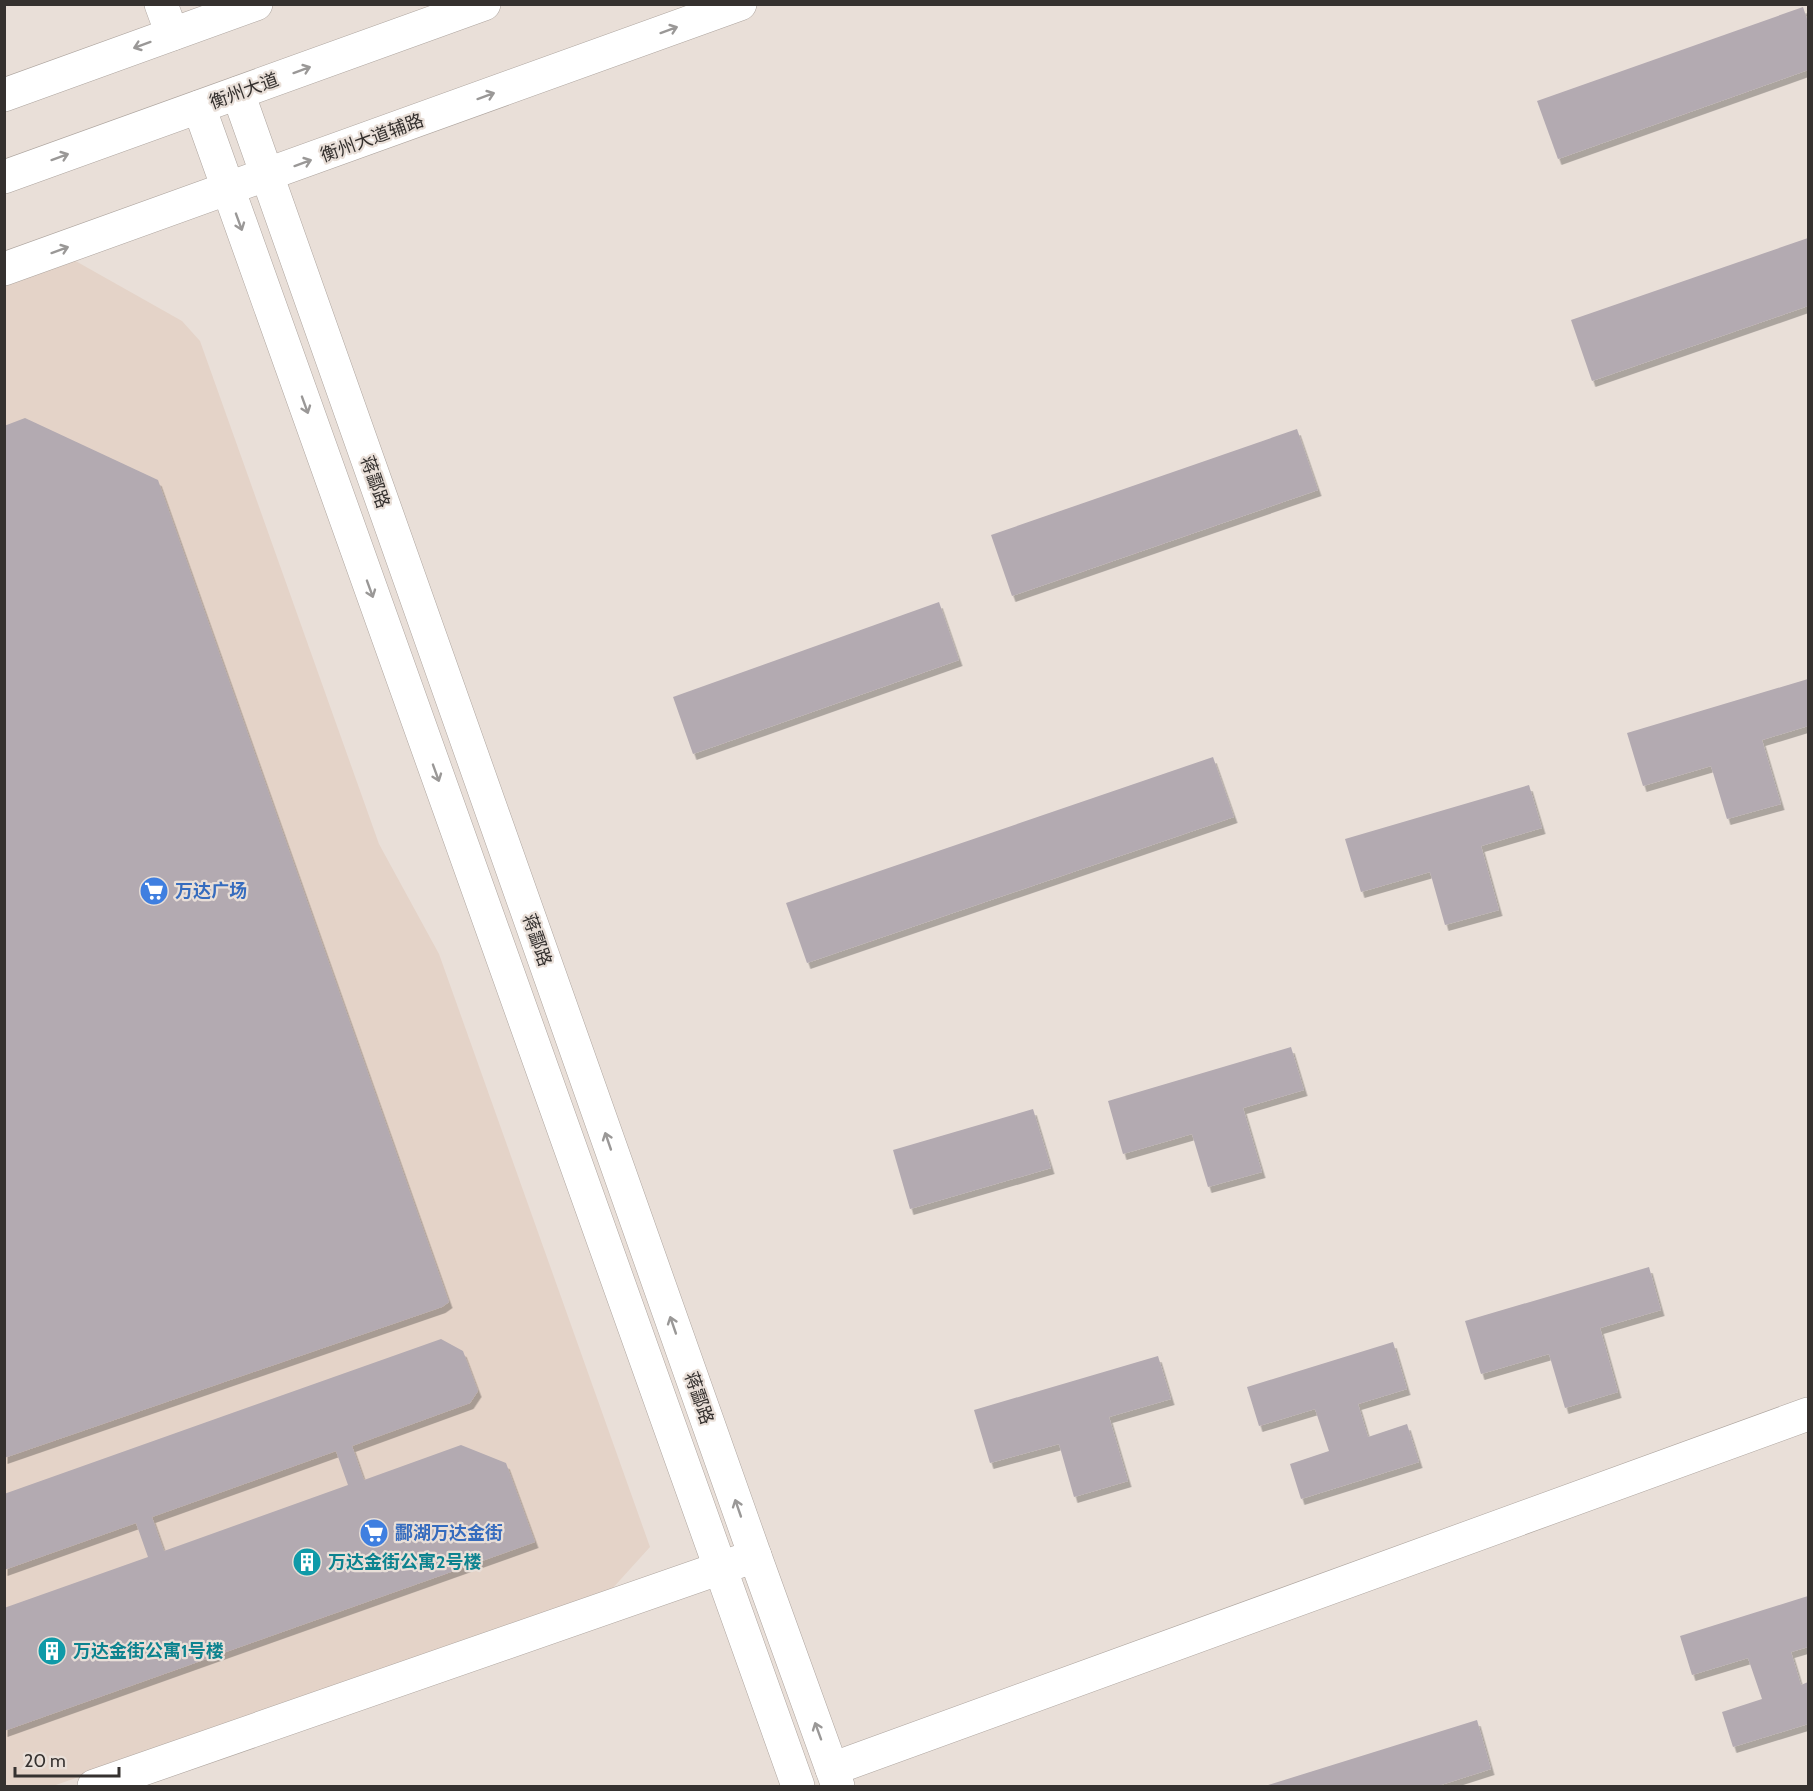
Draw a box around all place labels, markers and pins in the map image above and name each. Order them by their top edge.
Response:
supermarket icon: 万达广场 [138,875,170,907]
place label: 万达广场 [175,880,247,902]
supermarket icon: 酃湖万达金街 [358,1517,390,1549]
place label: 酃湖万达金街 [395,1522,503,1544]
building icon: 万达金街公寓2号楼 [291,1546,323,1578]
place label: 万达金街公寓2号楼 [328,1551,482,1573]
building icon: 万达金街公寓1号楼 [36,1635,68,1667]
place label: 万达金街公寓1号楼 [73,1640,224,1662]

